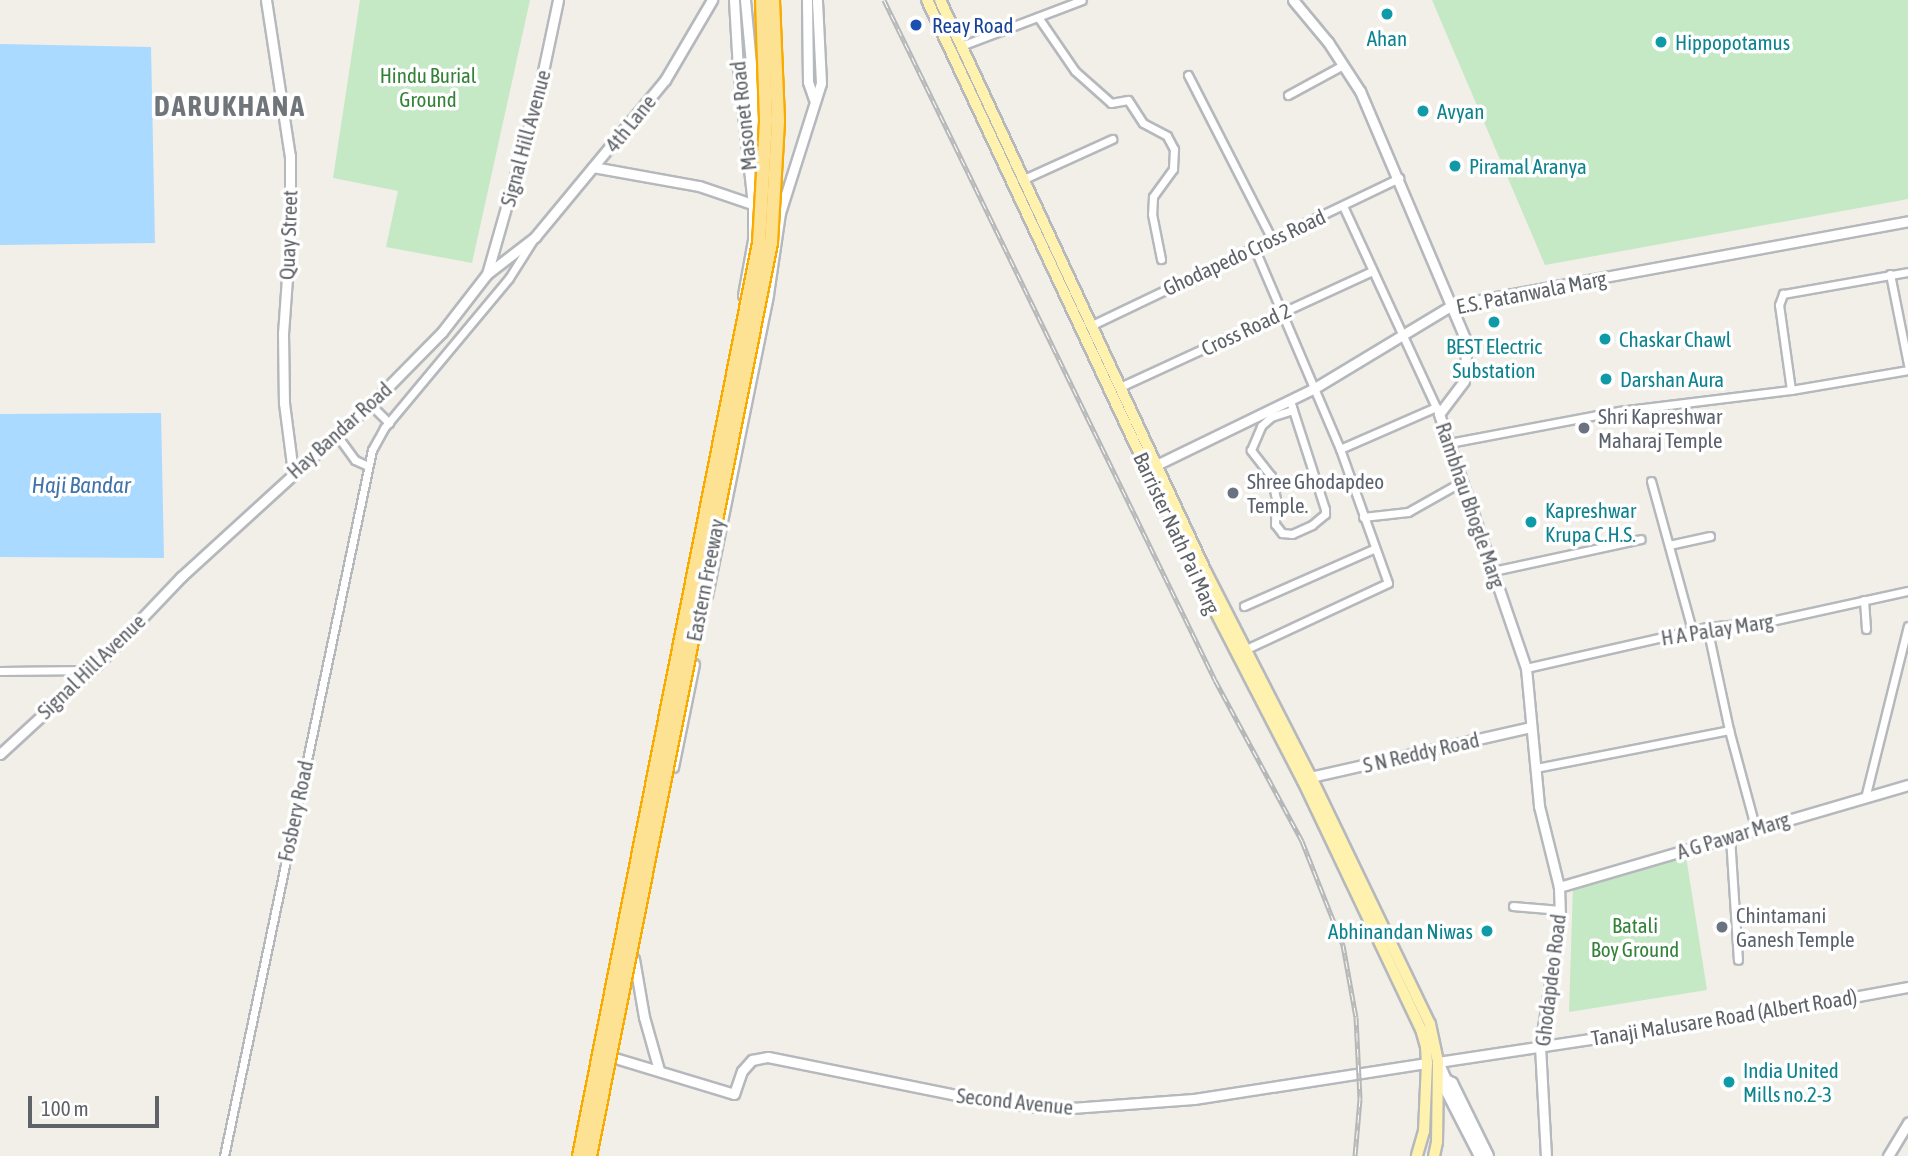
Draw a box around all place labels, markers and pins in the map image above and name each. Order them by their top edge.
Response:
marker: Ahan [1379,6,1395,22]
place label: Reay Road [932,12,1013,38]
marker: Reay Road [906,15,926,35]
place label: Ahan [1367,25,1407,51]
place label: Hippopotamus [1675,29,1790,55]
marker: Hippopotamus [1653,34,1669,50]
place label: Avyan [1437,98,1484,124]
marker: Avyan [1415,103,1431,119]
place label: Piramal Aranya [1469,153,1587,179]
marker: Piramal Aranya [1447,158,1463,174]
marker: BEST Electric Substation [1486,314,1502,330]
place label: Chaskar Chawl [1619,326,1731,352]
marker: Chaskar Chawl [1597,331,1613,347]
place label: BEST Electric Substation [1446,333,1542,383]
place label: Darshan Aura [1620,366,1724,392]
marker: Darshan Aura [1598,371,1614,387]
place label: Shri Kapreshwar Maharaj Temple [1598,403,1722,453]
marker: Shri Kapreshwar Maharaj Temple [1576,420,1592,436]
place label: Shree Ghodapdeo Temple. [1247,468,1384,518]
marker: Shree Ghodapdeo Temple. [1225,485,1241,501]
place label: Kapreshwar Krupa C.H.S. [1545,497,1636,547]
marker: Kapreshwar Krupa C.H.S. [1523,514,1539,530]
place label: Chintamani Ganesh Temple [1736,902,1855,952]
place label: Abhinandan Niwas [1328,918,1473,944]
marker: Chintamani Ganesh Temple [1714,919,1730,935]
marker: Abhinandan Niwas [1479,923,1495,939]
place label: India United Mills no.2-3 [1743,1057,1839,1107]
marker: India United Mills no.2-3 [1721,1074,1737,1090]

